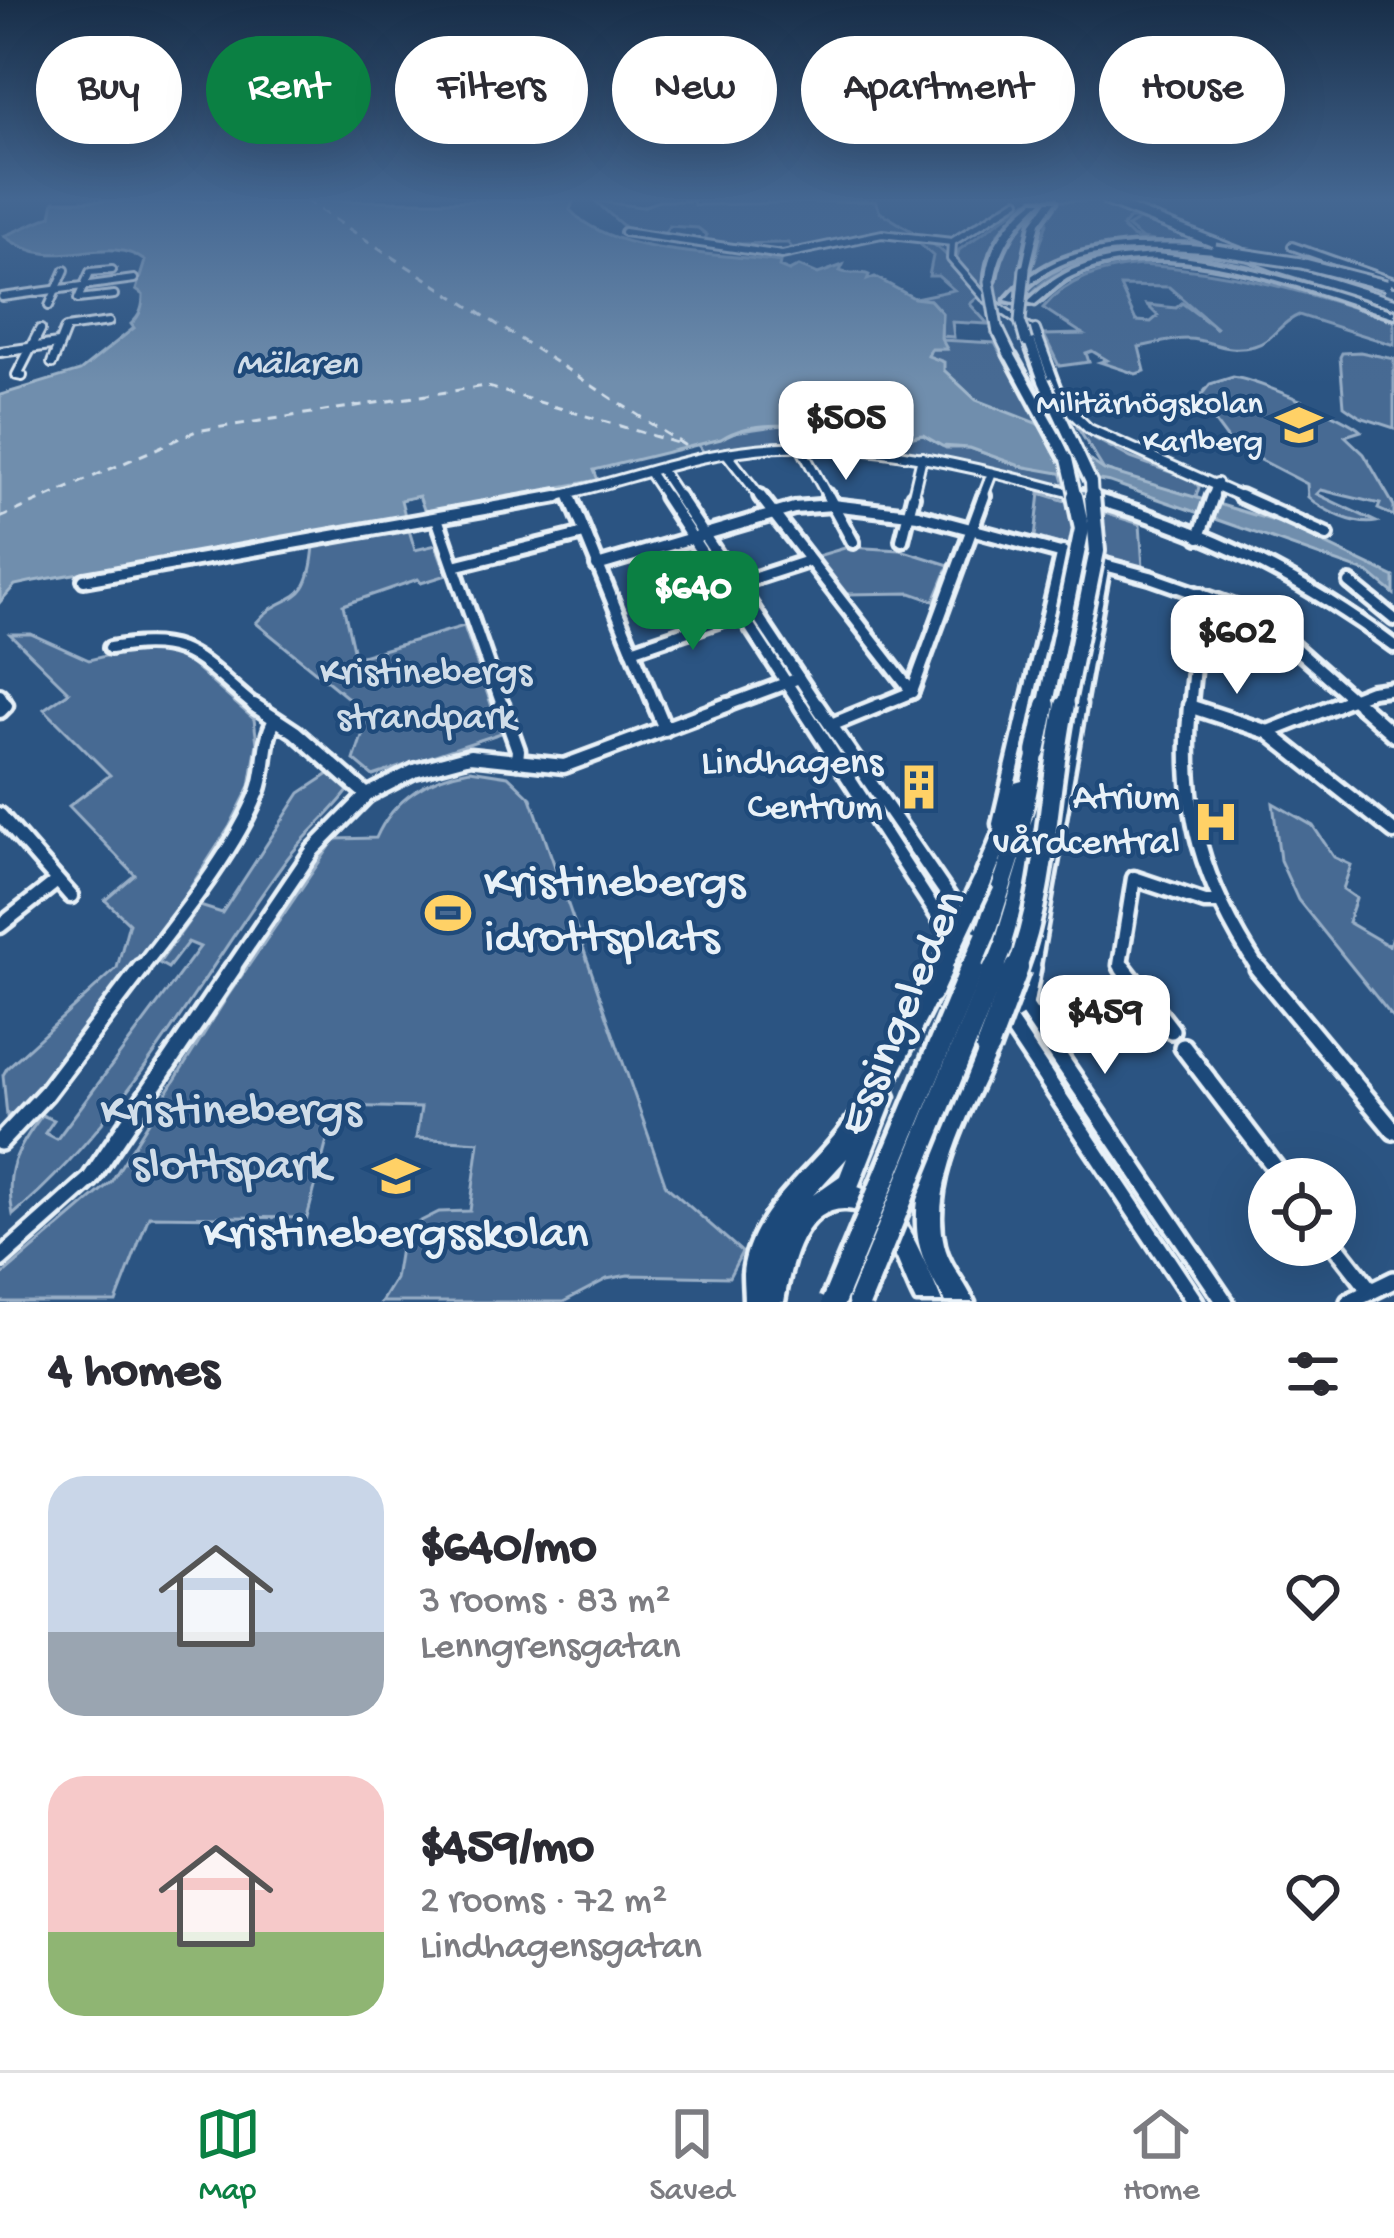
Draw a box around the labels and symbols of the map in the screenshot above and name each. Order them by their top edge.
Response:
water label: Mälaren [236,345,359,388]
pin: $505 [775,381,917,483]
place label: Militärhögskolan Karlberg [1036,387,1263,463]
school or university icon: Militärhögskolan Karlberg [1274,400,1324,450]
pin: $640 [622,551,764,653]
pin: $602 [1166,595,1308,697]
park label: Kristinebergs strandpark [320,652,534,743]
place label: Lindhagens Centrum [701,742,885,833]
building icon: Lindhagens Centrum [894,762,944,812]
place label: Atrium vårdcentral [993,777,1180,868]
hospital icon: Atrium vårdcentral [1191,797,1241,847]
place label: Kristinebergs idrottsplats [484,857,746,969]
street label: Essingeleden [828,882,982,1146]
sports icon: Kristinebergs idrottsplats [423,888,473,938]
pin: $459 [1034,975,1176,1077]
park label: Kristinebergs slottspark [100,1085,363,1197]
school or university icon: Kristinebergsskolan [371,1151,421,1201]
place label: Kristinebergsskolan [203,1208,589,1265]

